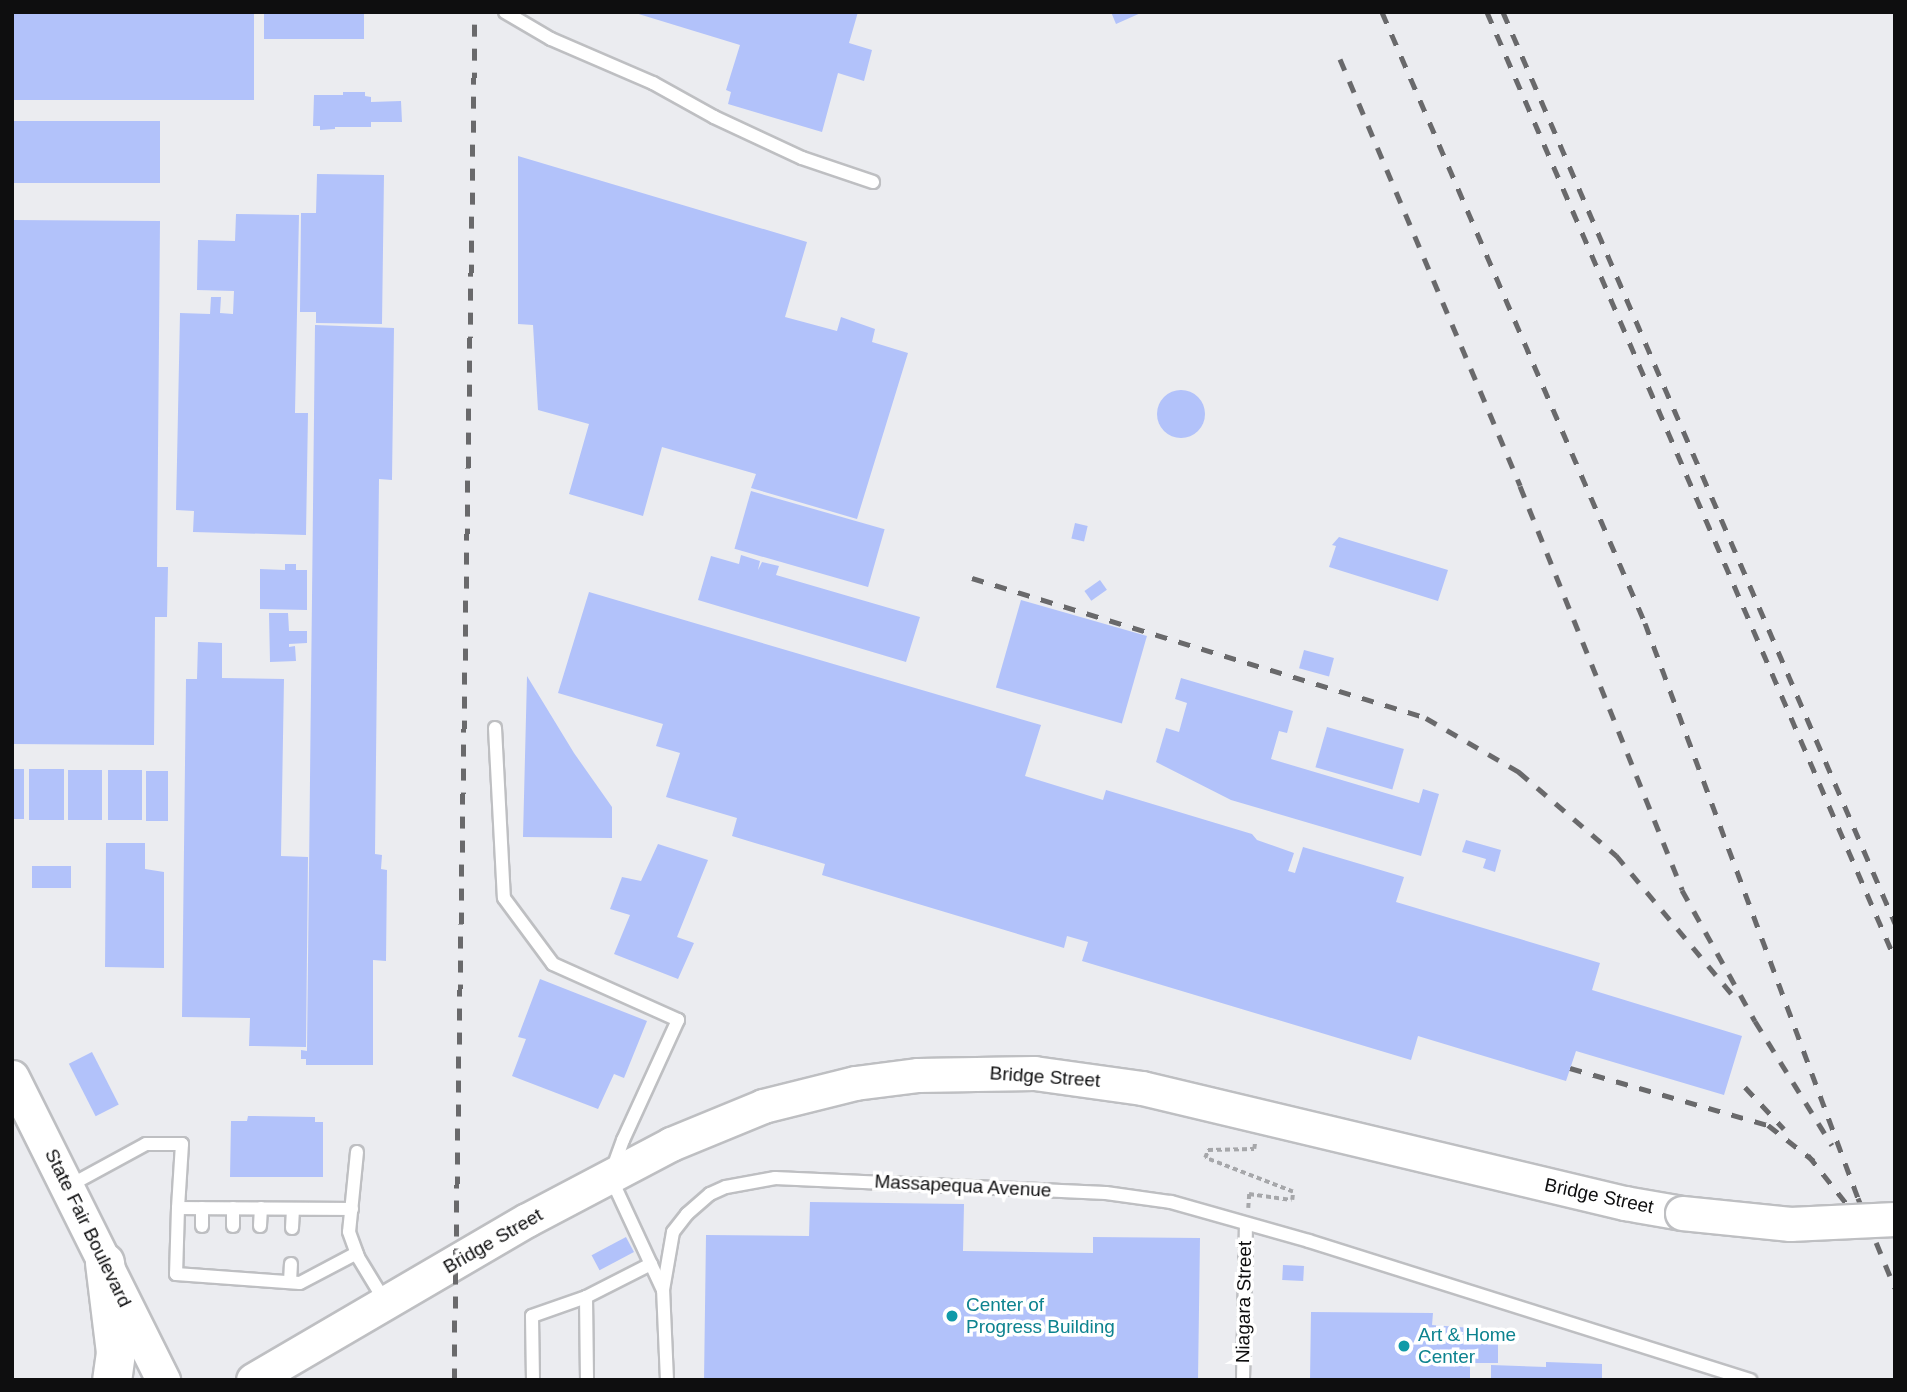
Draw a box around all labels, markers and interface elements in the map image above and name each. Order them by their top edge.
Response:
street label: Bridge Street [989,1062,1101,1092]
street label: State Fair Boulevard [40,1145,136,1311]
street label: Massapequa Avenue [873,1170,1053,1202]
street label: Bridge Street [1542,1173,1656,1219]
street label: Bridge Street [439,1203,547,1279]
street label: Niagara Street [1232,1241,1256,1363]
place label: Center of Progress Building [966,1294,1115,1338]
marker: Center of Progress Building [944,1308,960,1324]
place label: Art & Home Center [1418,1324,1516,1368]
marker: Art & Home Center [1396,1338,1412,1354]

